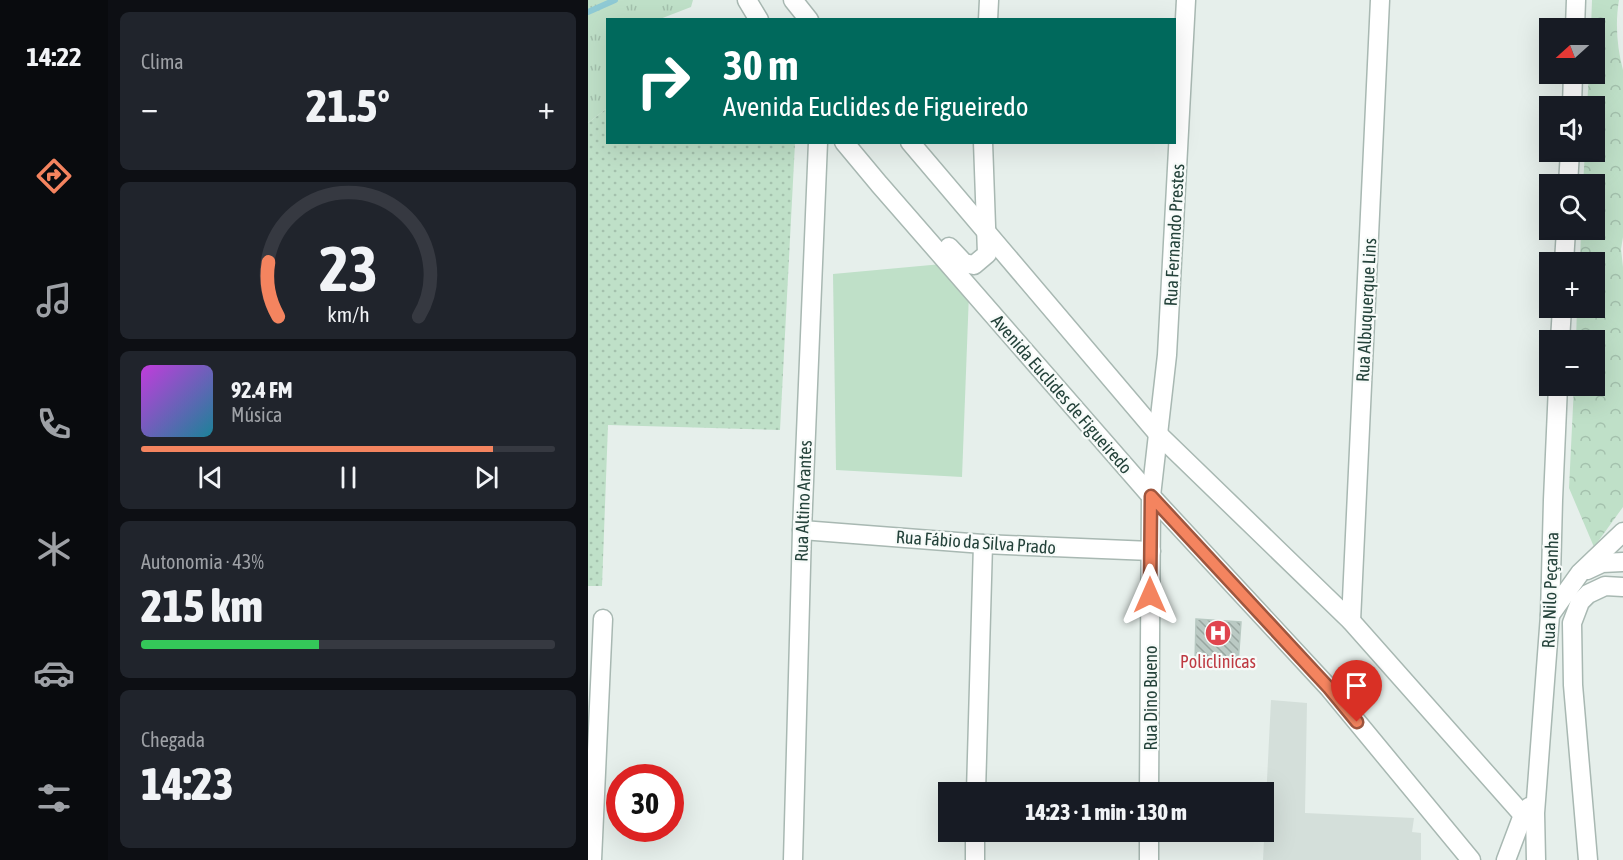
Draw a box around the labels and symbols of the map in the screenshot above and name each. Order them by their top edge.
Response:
north arrow [1539,18,1605,84]
street label: Rua Fernando Prestes [1160,163,1188,307]
street label: Rua Albuquerque Lins [1352,237,1380,383]
street label: Avenida Euclides de Figueiredo [987,310,1137,478]
street label: Rua Altino Arantes [790,440,816,562]
street label: Rua Fábio da Silva Prado [895,526,1057,558]
street label: Rua Nilo Peçanha [1537,531,1563,649]
position arrow [1118,563,1182,627]
hospital icon: Policlinicas [1203,618,1233,648]
street label: Rua Dino Bueno [1140,646,1161,751]
place label: Policlinicas [1180,651,1256,672]
pin [1331,660,1382,722]
speed limit sign: 30 [606,764,684,842]

